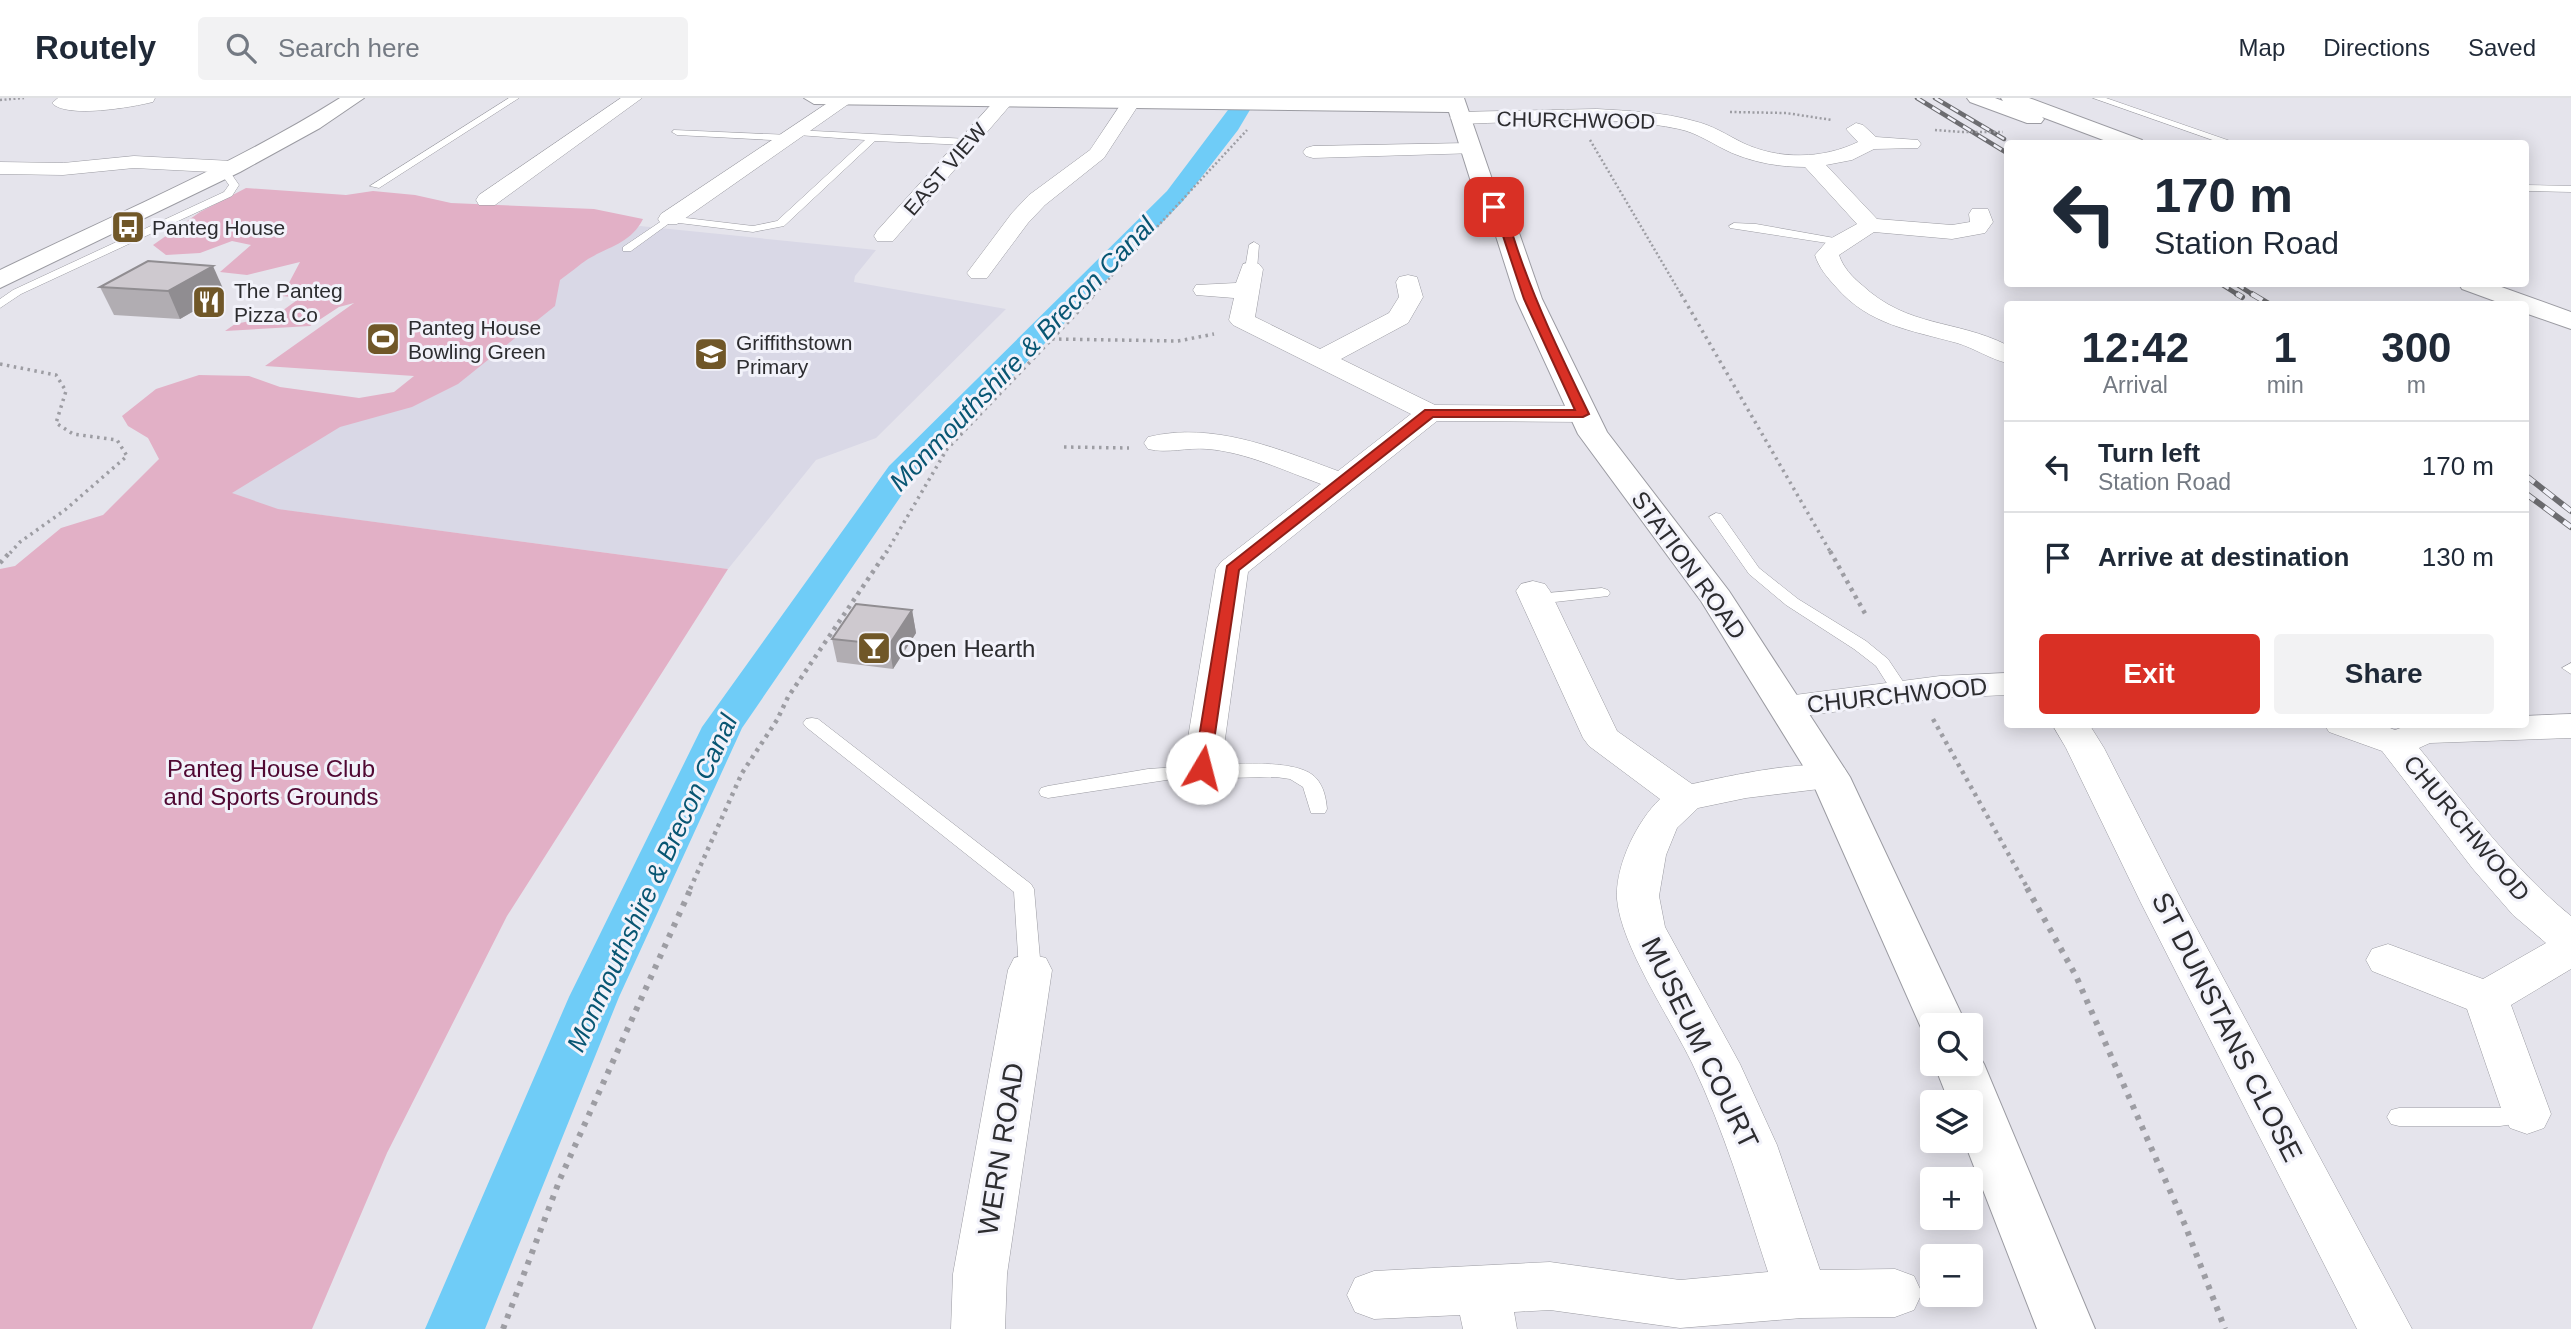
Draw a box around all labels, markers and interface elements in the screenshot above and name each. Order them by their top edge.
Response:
search box [198,17,688,80]
text: Routely [35,29,156,66]
icon: search [222,29,260,67]
text: Search here [278,33,420,63]
text: Map [2239,34,2285,61]
text: Directions [2323,34,2430,61]
text: Saved [2468,34,2536,61]
street label: CHURCHWOOD [1496,107,1656,133]
street label: EAST VIEW [899,118,991,220]
icon: left [2039,168,2130,259]
text: 170 m [2154,168,2293,222]
pin [1464,177,1524,237]
icon: arrive [1475,188,1513,226]
bus stop icon: Panteg House [109,208,147,246]
water label: Monmouthshire & Brecon Canal [883,210,1162,497]
place label: Panteg House [152,216,285,239]
text: Station Road [2154,225,2339,261]
place label: The Panteg Pizza Co [234,279,343,326]
restaurant icon: The Panteg Pizza Co [190,283,228,321]
place label: Panteg House Bowling Green [408,316,546,363]
sports icon: Panteg House Bowling Green [364,320,402,358]
text: 12:42 [2082,324,2189,371]
text: 1 [2273,324,2297,371]
text: 300 [2381,324,2451,371]
place label: Griffithstown Primary [736,331,852,378]
school or university icon: Griffithstown Primary [692,335,730,373]
text: Arrival [2103,372,2168,398]
text: min [2267,372,2304,398]
text: m [2407,372,2426,398]
text: Turn left [2098,438,2200,468]
icon: left [2039,448,2077,486]
text: 170 m [2422,451,2494,481]
text: Station Road [2098,469,2231,495]
street label: STATION ROAD [1626,486,1752,644]
icon: arrive [2039,539,2077,577]
text: Arrive at destination [2098,542,2349,572]
text: 130 m [2422,542,2494,572]
bar icon: Open Hearth [855,629,893,667]
button: Exit [2039,634,2260,714]
button: Share [2274,634,2494,714]
place label: Open Hearth [898,635,1035,662]
street label: CHURCHWOOD [1805,672,1989,718]
water label: Monmouthshire & Brecon Canal [561,709,744,1056]
position arrow [1165,731,1239,805]
street label: CHURCHWOOD [2398,750,2536,906]
park label: Panteg House Club and Sports Grounds [164,755,378,810]
street label: ST DUNSTANS CLOSE [2146,887,2308,1167]
street label: MUSEUM COURT [1635,932,1765,1154]
map controls [1920,1013,1983,1307]
button: search [1920,1013,1983,1076]
street label: WERN ROAD [972,1061,1030,1237]
button: layers [1920,1090,1983,1153]
button: + [1920,1167,1983,1230]
button: − [1920,1244,1983,1307]

